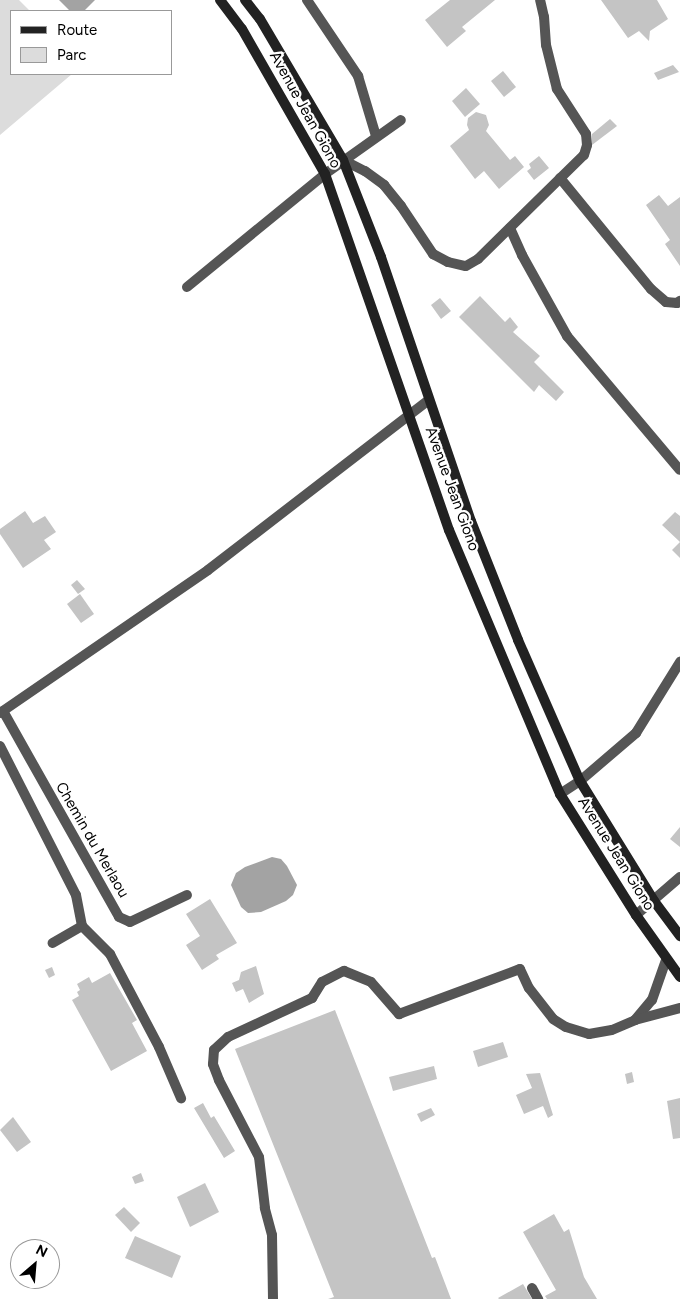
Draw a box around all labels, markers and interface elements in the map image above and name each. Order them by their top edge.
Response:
legend [10,10,172,75]
text: Route [57,21,97,39]
text: Parc [57,46,86,64]
street label: Avenue Jean Giono [265,48,345,172]
street label: Avenue Jean Giono [421,425,483,553]
street label: Chemin du Merlaou [52,779,132,901]
street label: Avenue Jean Giono [574,794,658,914]
north arrow [10,1239,60,1289]
text: N [33,1241,50,1261]

